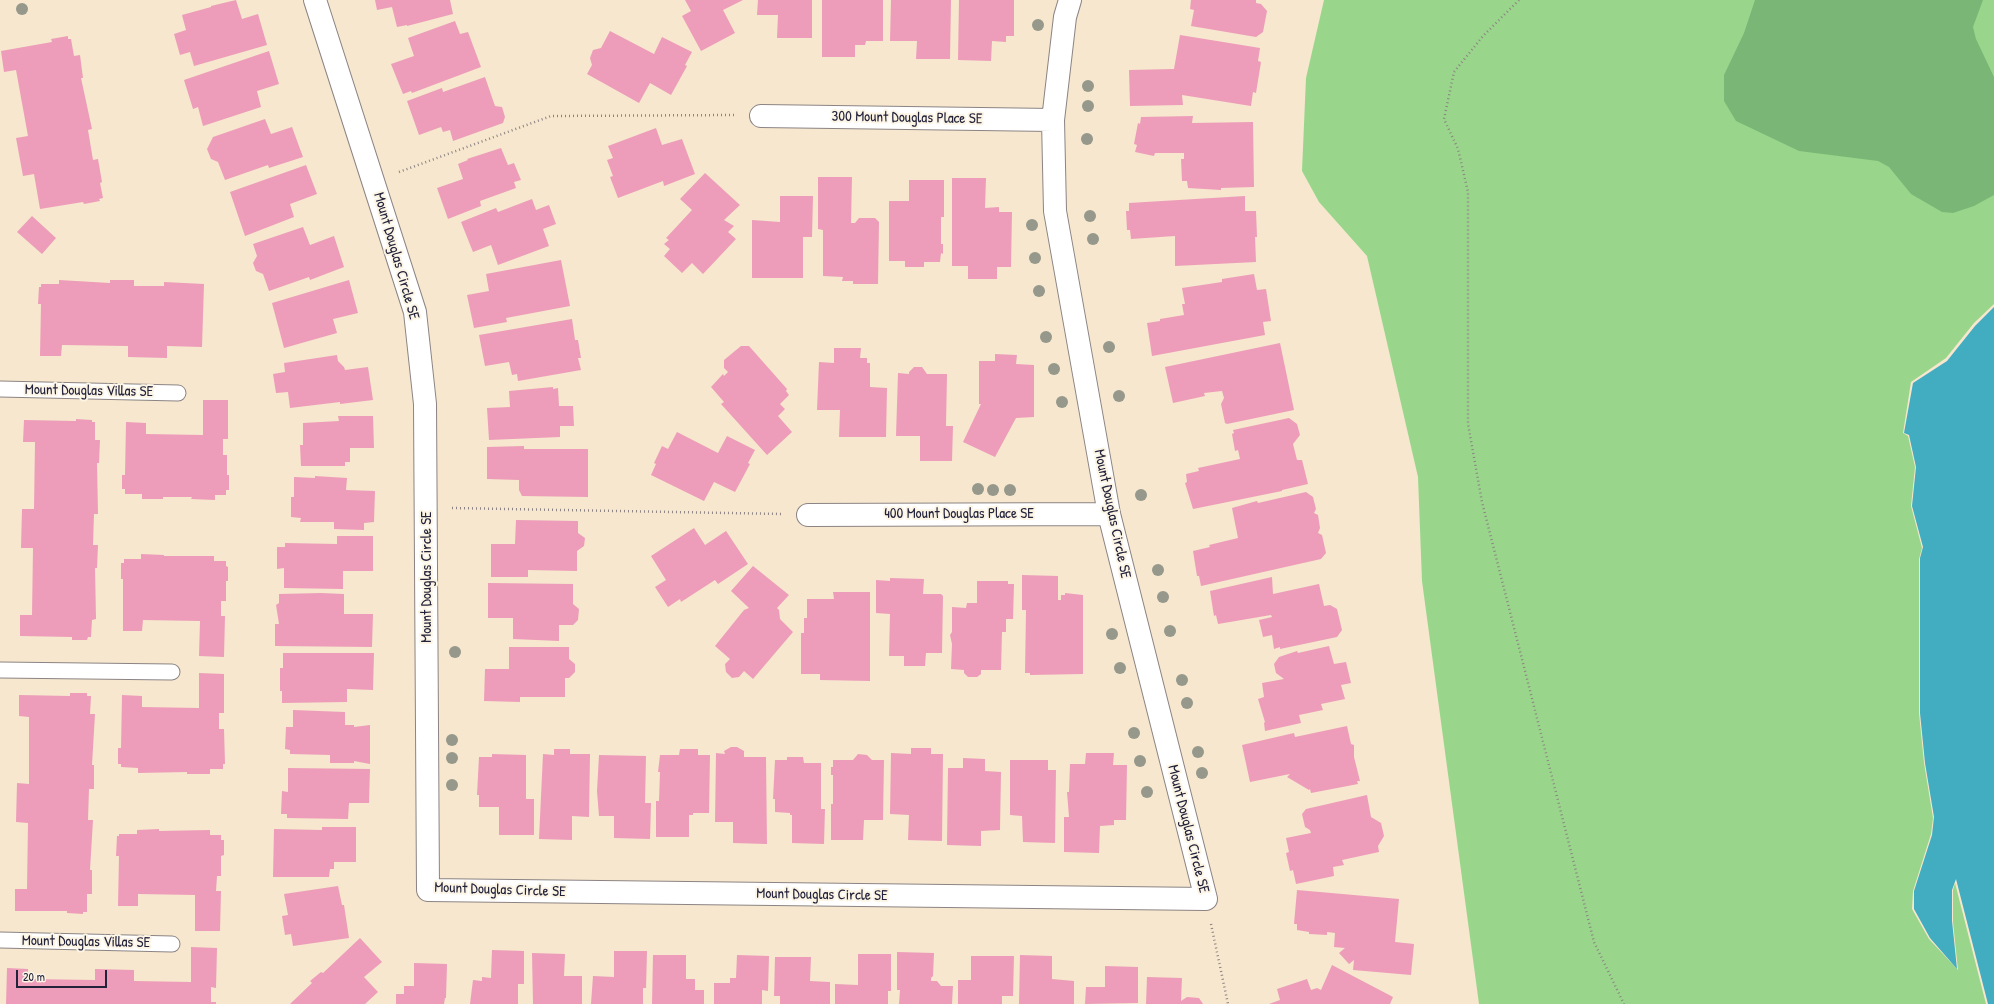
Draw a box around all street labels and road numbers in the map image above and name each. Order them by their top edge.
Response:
street label: 300 Mount Douglas Place SE [831,108,983,128]
street label: Mount Douglas Circle SE [369,190,423,322]
street label: Mount Douglas Villas SE [25,381,153,401]
street label: Mount Douglas Circle SE [1090,448,1134,580]
street label: 400 Mount Douglas Place SE [884,505,1034,523]
street label: Mount Douglas Circle SE [418,511,436,643]
street label: Mount Douglas Circle SE [1163,763,1213,895]
street label: Mount Douglas Circle SE [434,879,566,901]
street label: Mount Douglas Circle SE [756,885,888,905]
street label: Mount Douglas Villas SE [22,932,150,952]

